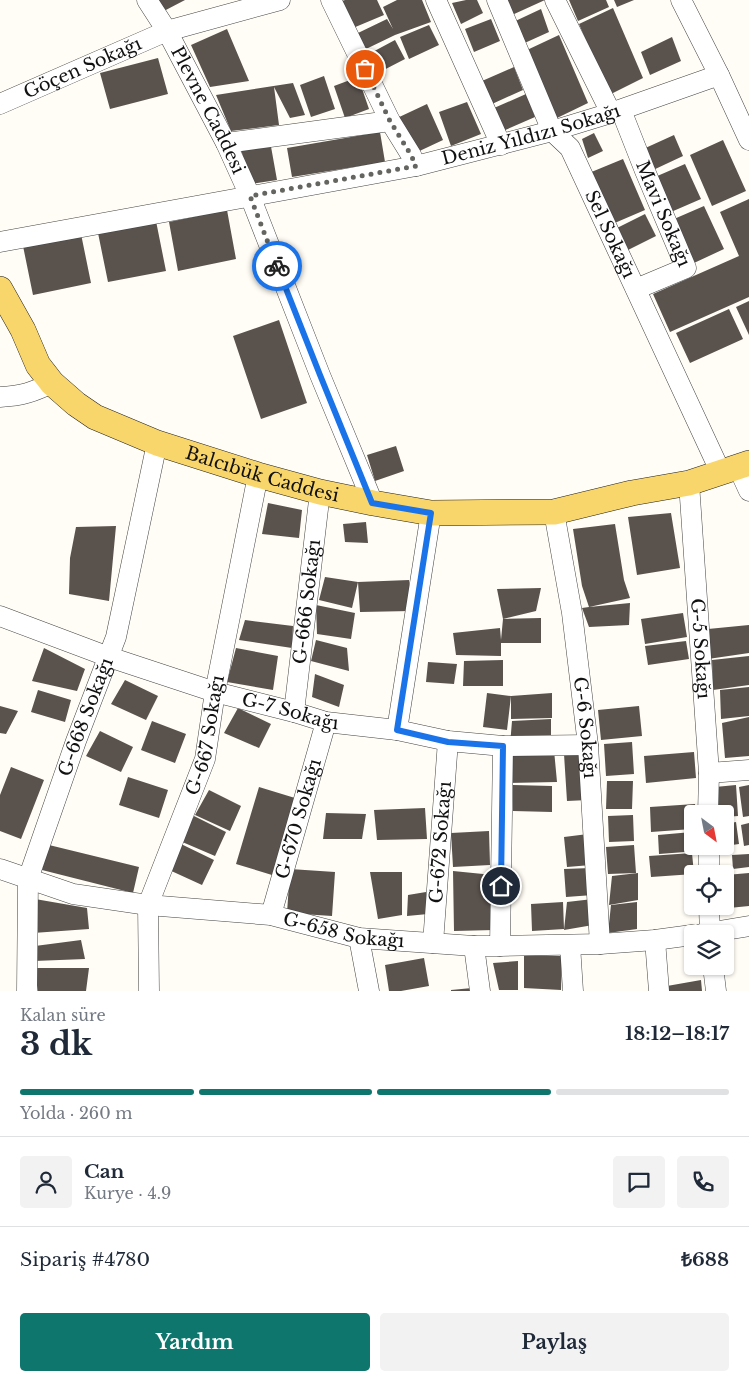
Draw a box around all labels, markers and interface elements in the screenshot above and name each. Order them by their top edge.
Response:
street label: Göçen Sokağı [20,33,145,103]
street label: Plevne Caddesi [166,43,250,177]
pin [344,48,386,90]
icon: bag [351,55,379,83]
street label: Deniz Yıldızı Sokağı [439,100,623,170]
street label: Mavi Sokağı [631,158,695,270]
street label: Sel Sokağı [580,187,640,282]
courier [252,241,302,291]
icon: bike [263,252,291,280]
street label: Balcıbük Caddesi [183,442,341,507]
street label: G-666 Sokağı [289,538,325,665]
street label: G-5 Sokağı [686,598,715,700]
street label: G-668 Sokağı [54,655,118,779]
street label: G-667 Sokağı [181,673,229,799]
street label: G-6 Sokağı [569,676,601,779]
street label: G-7 Sokağı [240,688,340,734]
street label: G-670 Sokağı [271,756,326,882]
street label: G-672 Sokağı [425,780,456,904]
north arrow [684,805,734,855]
map controls [684,805,734,975]
pin [480,865,522,907]
button: locate [684,865,734,915]
icon: home [487,872,515,900]
street label: G-658 Sokağı [281,908,405,952]
button: layers [684,925,734,975]
text: Kalan süre [20,1005,106,1025]
text: 18:12–18:17 [625,1022,729,1045]
text: 3 dk [20,1024,92,1064]
text: Yolda · 260 m [20,1103,132,1123]
button: person [20,1156,72,1208]
button: chat [613,1156,665,1208]
button: phone [677,1156,729,1208]
text: Can [84,1160,124,1183]
text: Kurye · 4.9 [84,1183,171,1203]
text: Sipariş #4780 [20,1248,150,1271]
text: ₺688 [681,1248,729,1271]
button: Yardım [20,1313,370,1371]
button: Paylaş [380,1313,729,1371]

